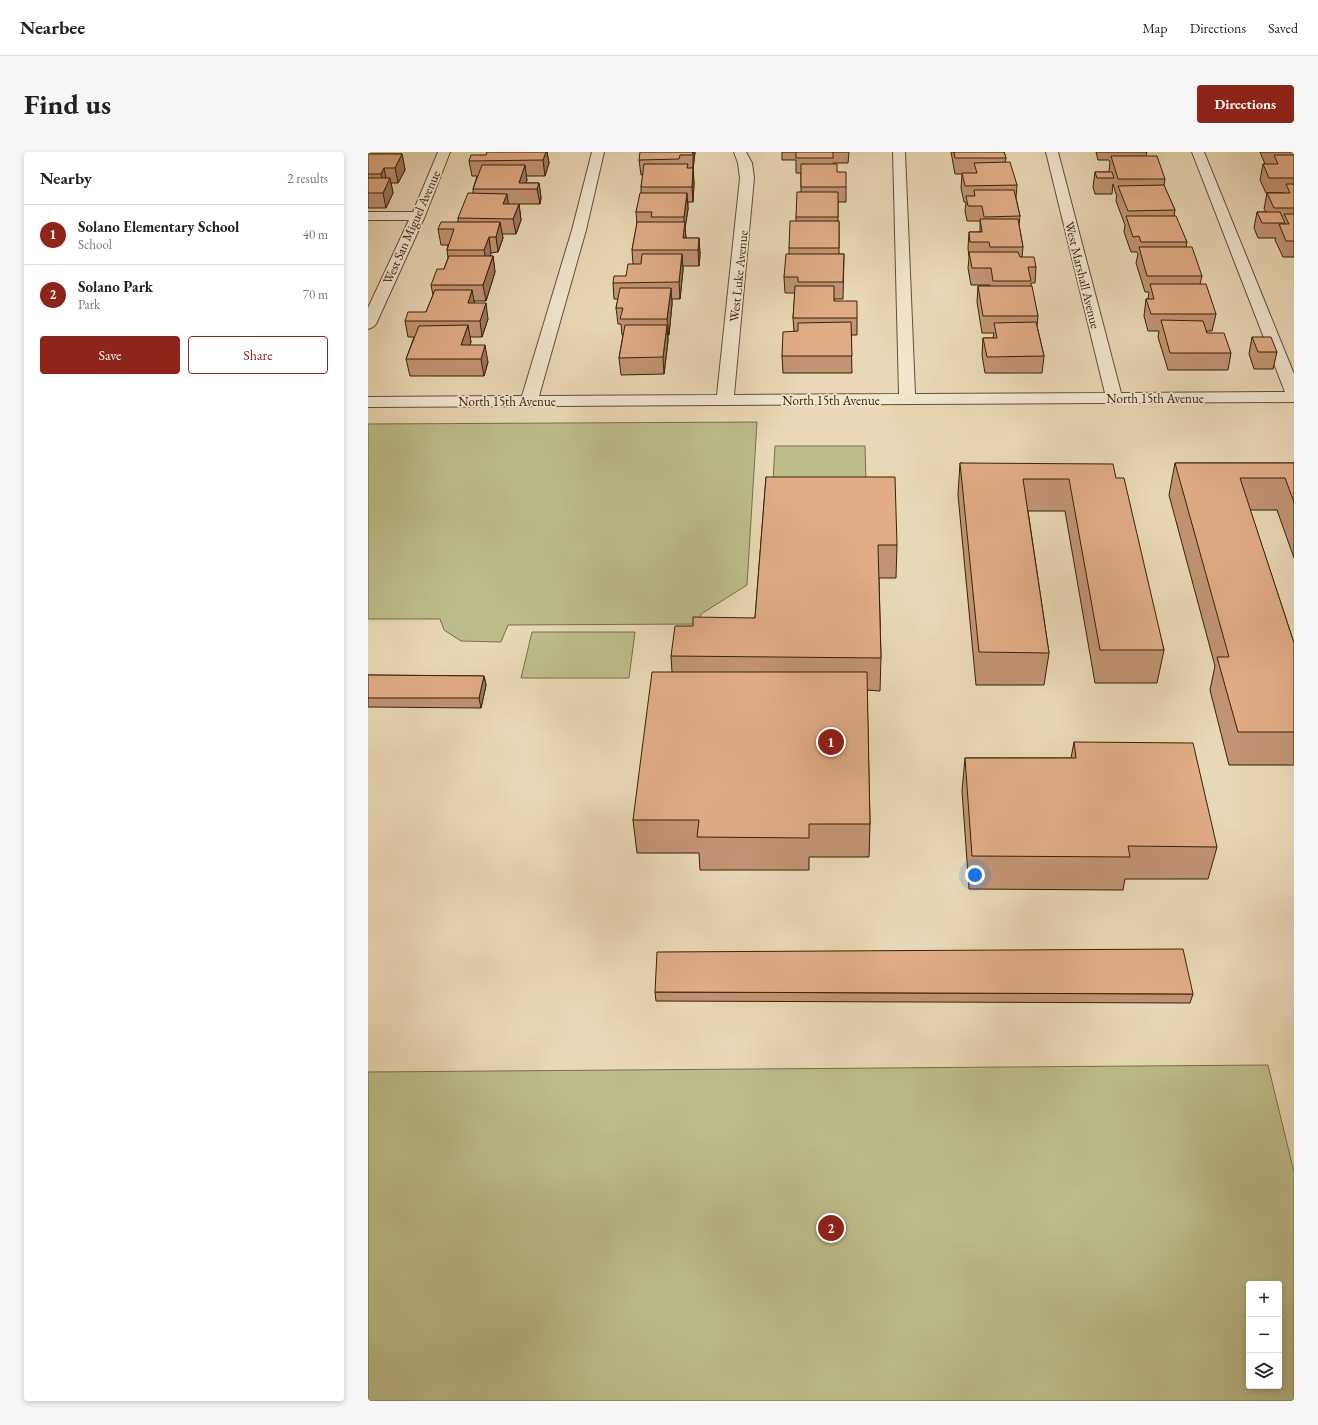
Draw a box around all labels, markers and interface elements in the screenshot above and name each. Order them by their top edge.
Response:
text: Nearbee [20,15,85,40]
text: Map [1142,19,1168,37]
text: Directions [1190,19,1246,37]
text: Saved [1268,19,1298,37]
button: Directions [1197,85,1294,123]
text: Find us [24,86,111,122]
text: Nearby [40,167,92,189]
street label: West San Miguel Avenue [379,168,444,287]
text: 2 results [287,170,328,187]
text: Solano Elementary School [78,217,239,236]
street label: West Marshall Avenue [1061,220,1104,330]
text: 1 [50,226,56,243]
text: 40 m [303,226,328,243]
street label: West Luke Avenue [725,229,752,323]
text: School [78,236,112,253]
text: Solano Park [78,277,153,296]
text: 2 [50,286,56,303]
text: 70 m [303,286,328,303]
text: Park [78,296,100,313]
button: Save [40,336,180,374]
button: Share [188,336,328,374]
street label: North 15th Avenue [1106,390,1204,407]
street label: North 15th Avenue [782,392,880,409]
street label: North 15th Avenue [458,393,556,410]
pin: 1 [818,727,844,757]
your location [965,865,985,885]
pin: 2 [818,1213,844,1243]
map controls [1246,1281,1282,1389]
button: + [1246,1281,1282,1317]
button: − [1246,1317,1282,1353]
button: layers [1246,1353,1282,1389]

